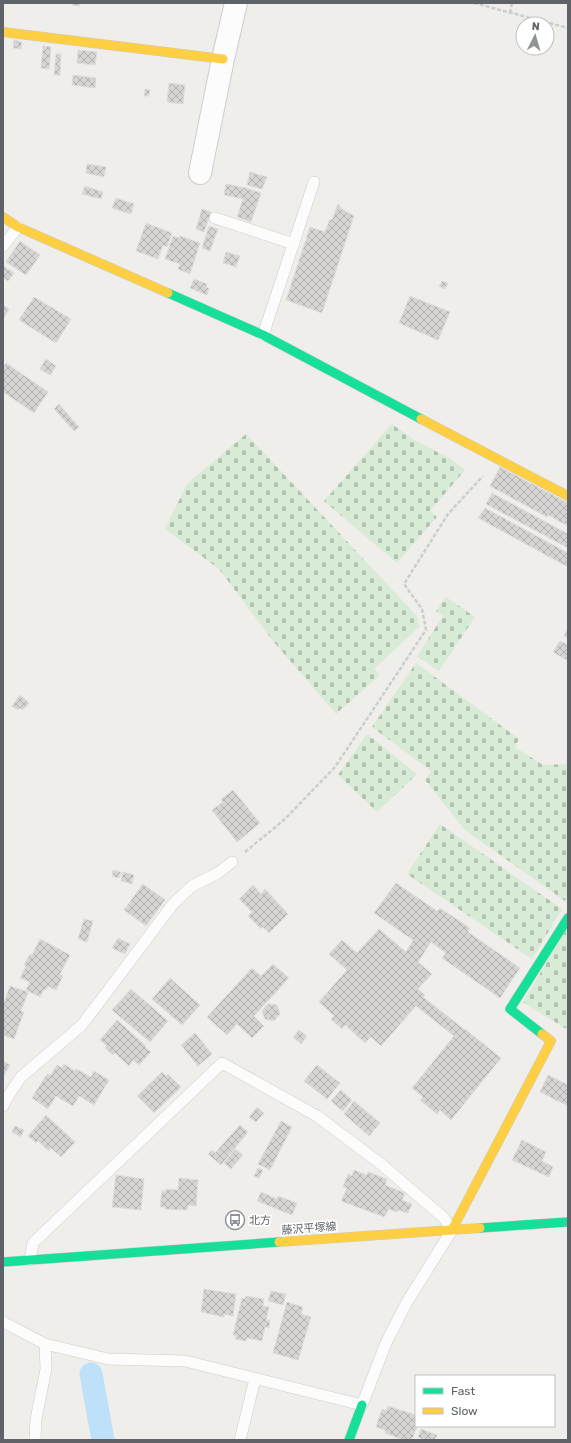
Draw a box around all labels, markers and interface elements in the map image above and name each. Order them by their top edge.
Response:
north arrow [515,16,555,56]
text: N [531,20,540,33]
bus stop icon: 北方 [224,1209,246,1231]
place label: 北方 [249,1214,271,1227]
street label: 藤沢平塚線 [281,1220,337,1237]
legend [415,1375,555,1427]
text: Fast [451,1384,475,1398]
text: Slow [451,1404,478,1418]

